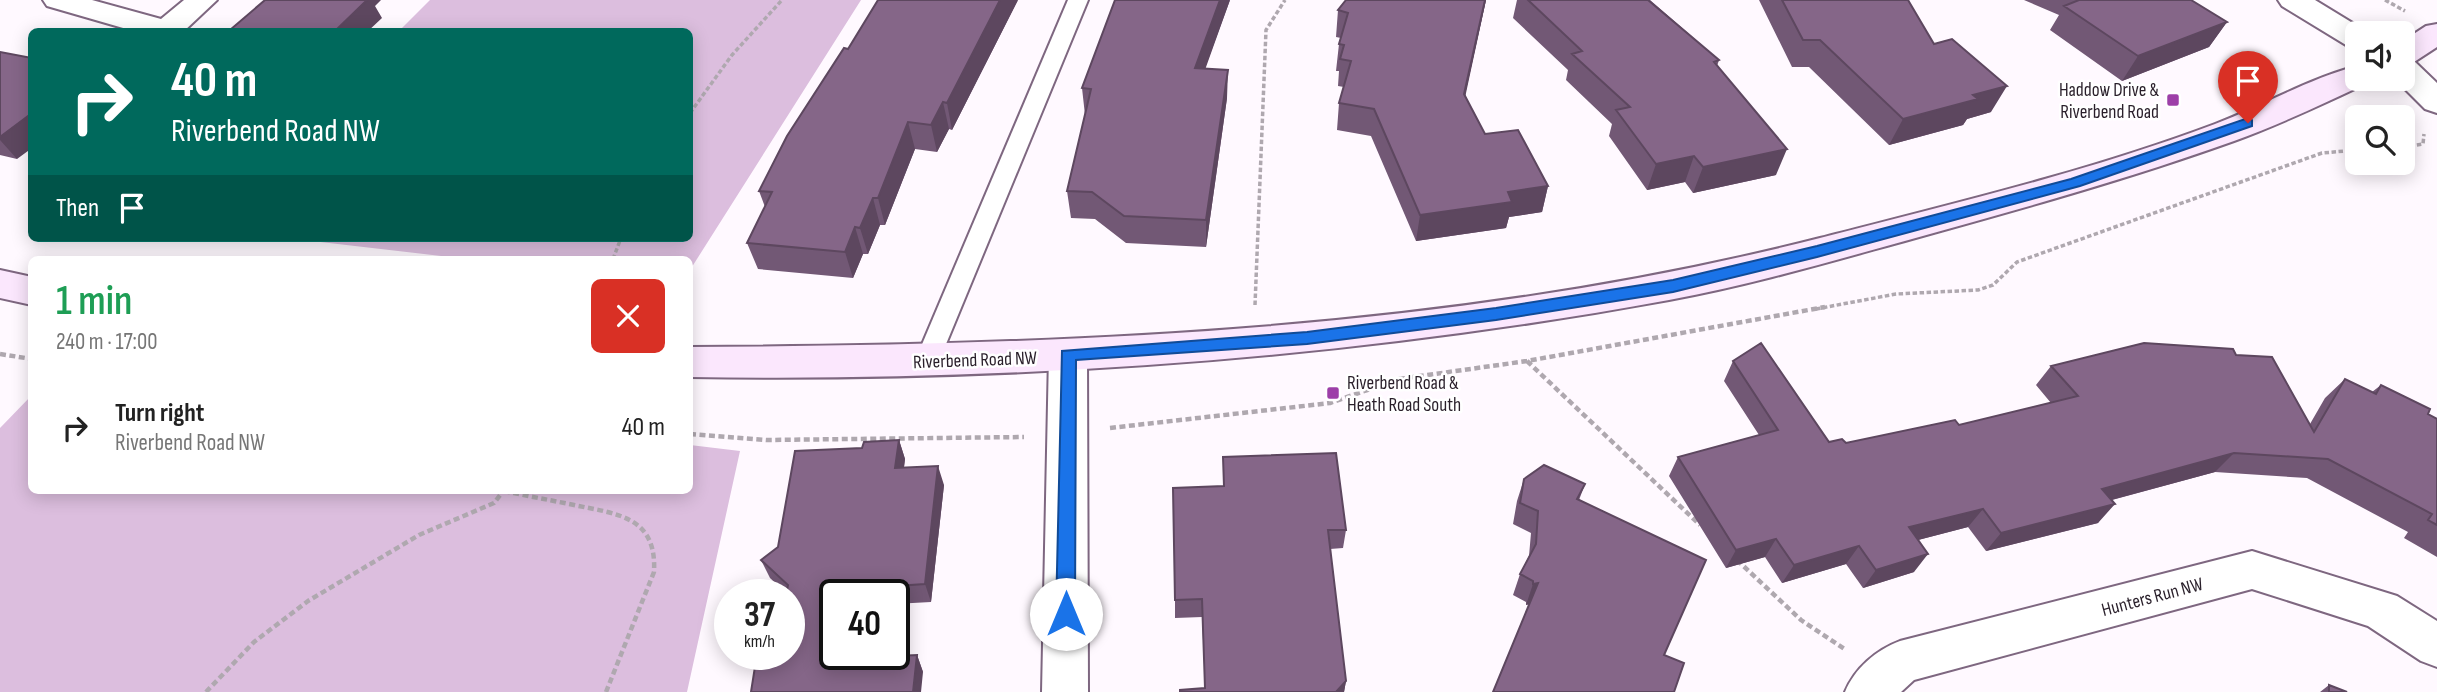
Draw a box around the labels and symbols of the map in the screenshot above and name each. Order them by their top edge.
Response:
pin [2218,51,2278,123]
place label: Haddow Drive & Riverbend Road [2059,79,2159,124]
marker: Haddow Drive & Riverbend Road [2165,92,2181,108]
street label: Riverbend Road NW [913,347,1038,374]
place label: Riverbend Road & Heath Road South [1347,372,1461,417]
marker: Riverbend Road & Heath Road South [1325,385,1341,401]
street label: Hunters Run NW [2099,573,2206,622]
position arrow [1029,577,1103,651]
speed limit sign: 40 [819,579,910,670]

